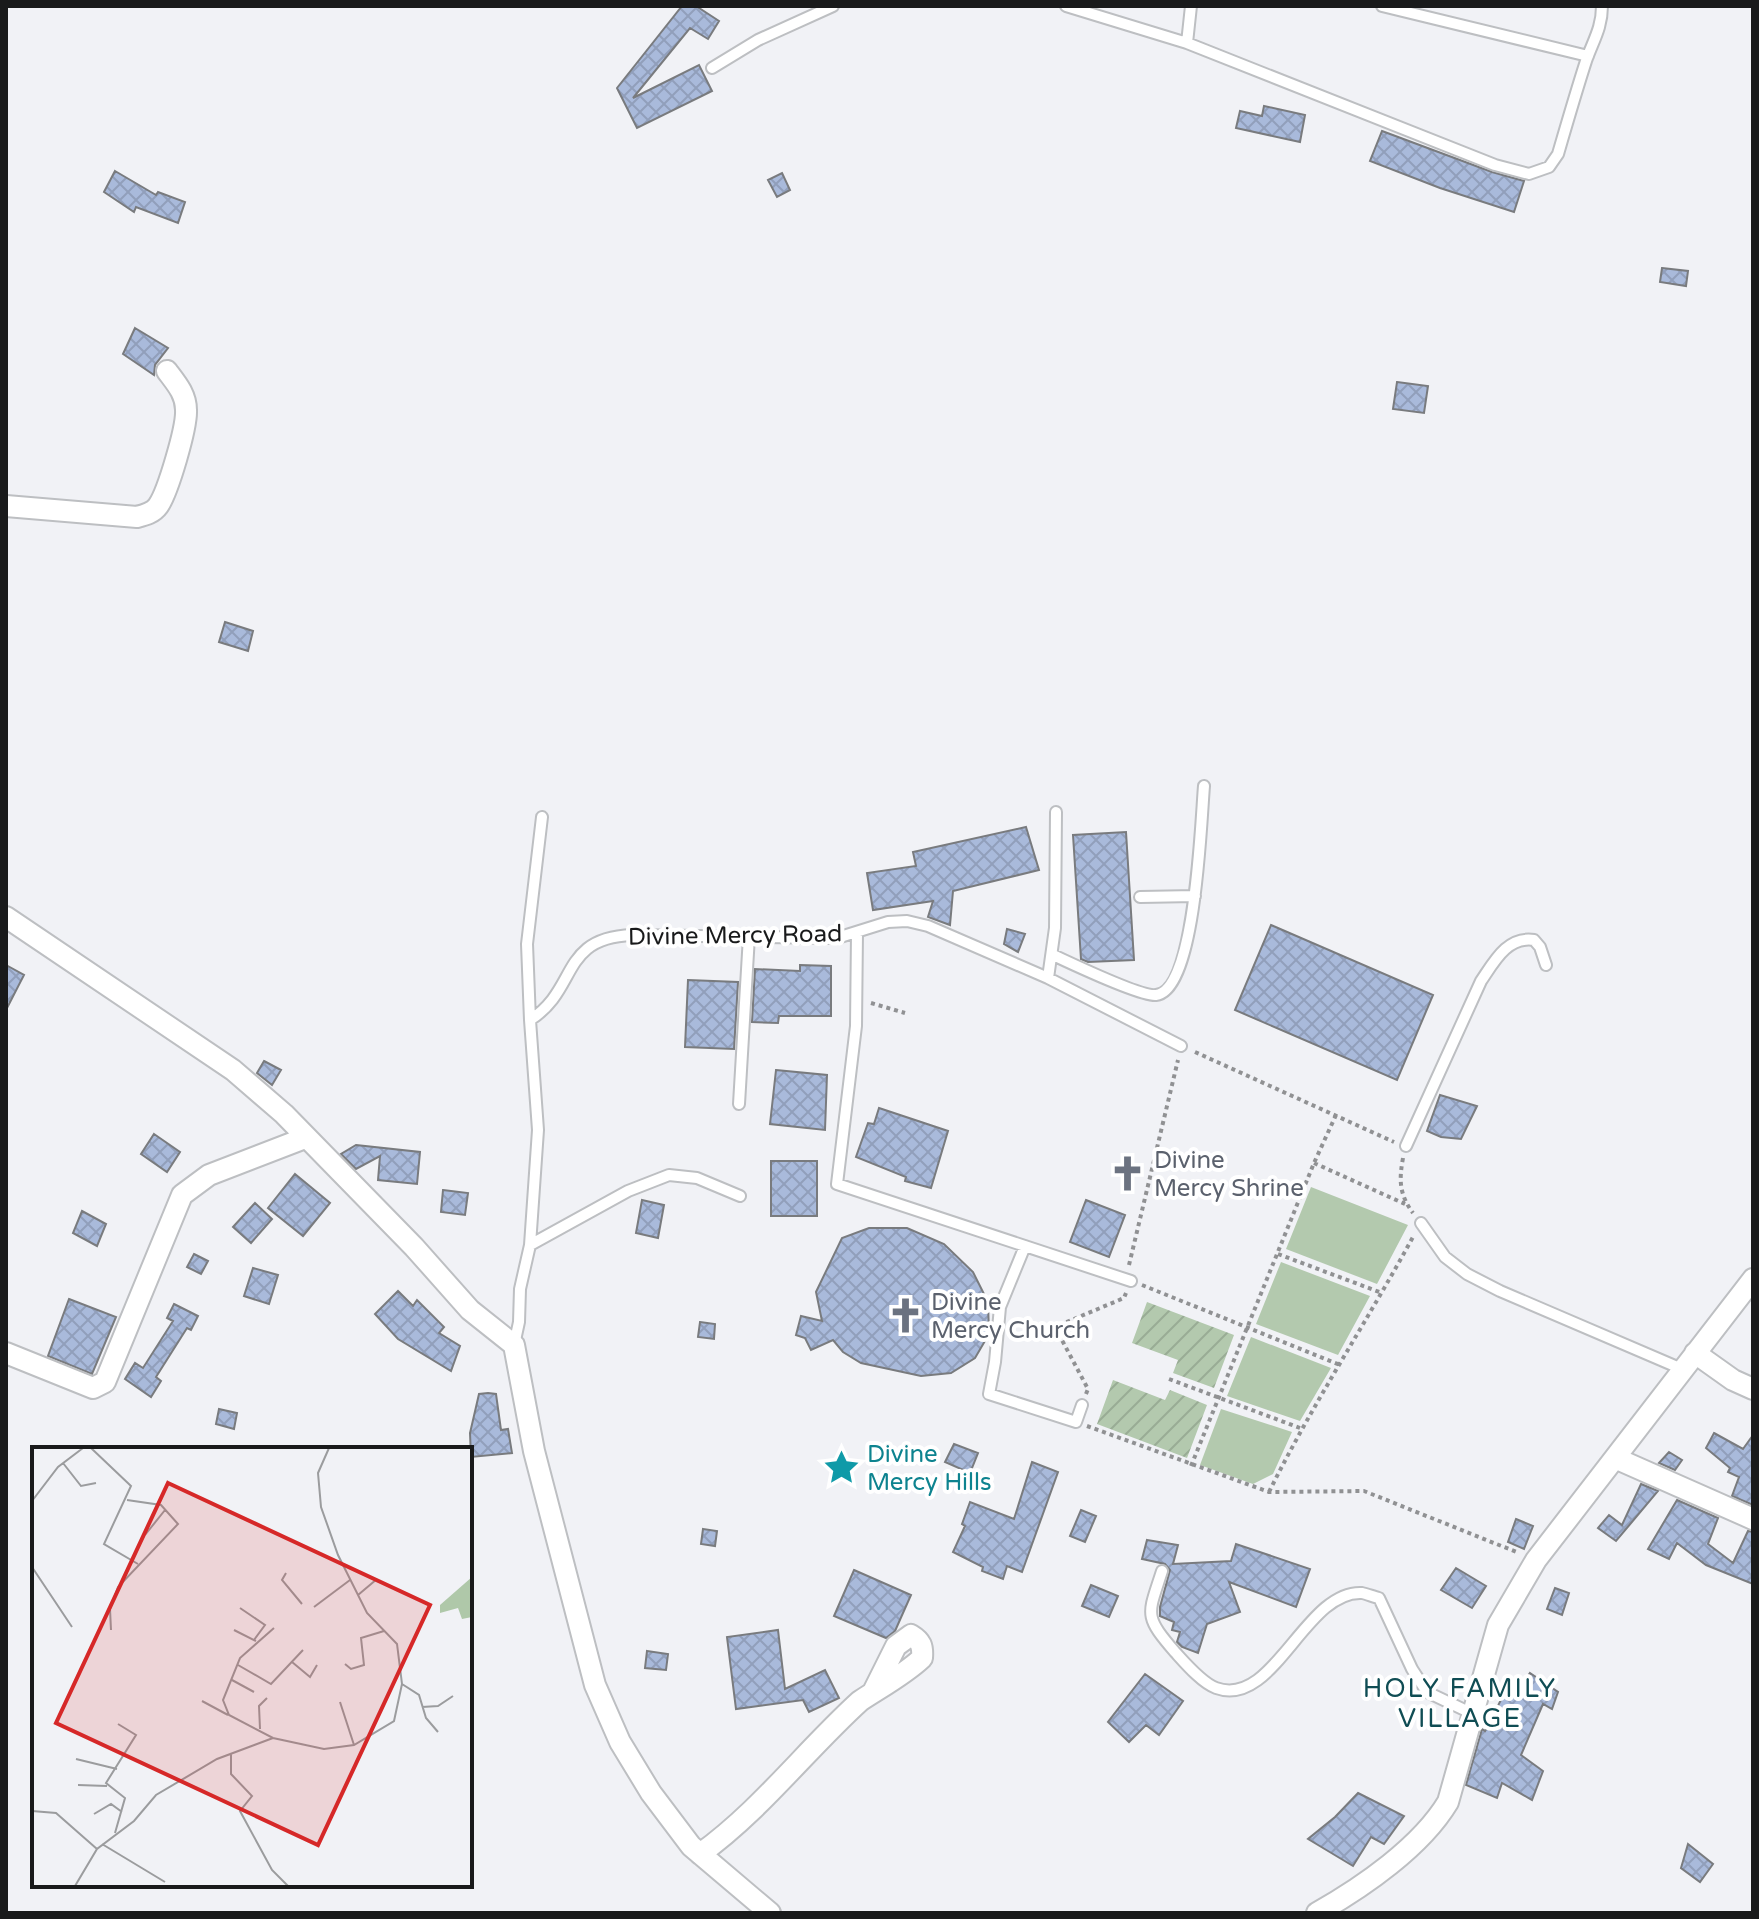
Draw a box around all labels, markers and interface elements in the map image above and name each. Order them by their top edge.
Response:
street label: Divine Mercy Road [628,919,842,952]
place label: Divine Mercy Shrine [1154,1146,1304,1203]
church icon: Divine Mercy Shrine [1109,1155,1147,1193]
place label: Divine Mercy Church [931,1288,1090,1345]
church icon: Divine Mercy Church [886,1297,924,1335]
place label: Divine Mercy Hills [867,1440,992,1497]
inset map [32,1447,472,1887]
place icon: Divine Mercy Hills [822,1449,860,1487]
district label: HOLY FAMILY VILLAGE [1363,1673,1557,1734]

